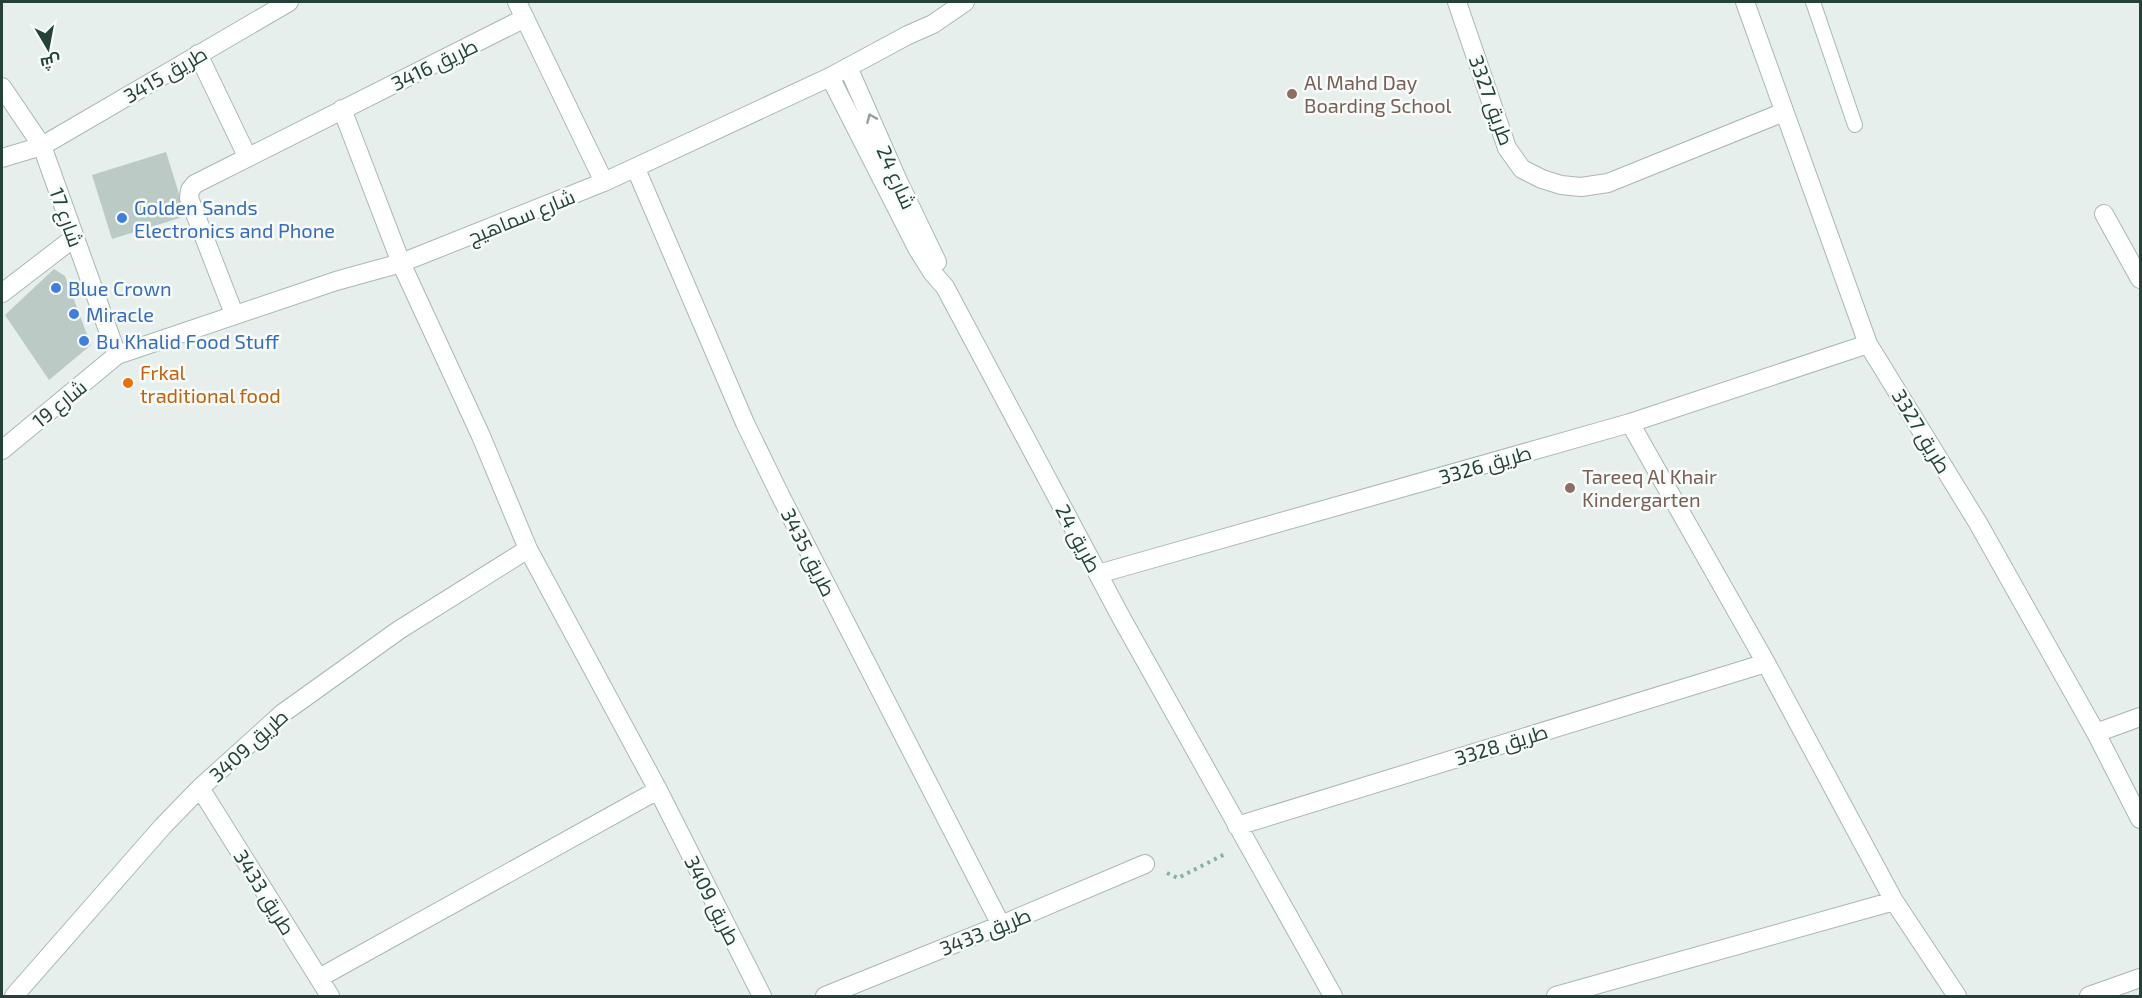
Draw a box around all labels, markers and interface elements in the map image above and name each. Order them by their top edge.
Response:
north arrow [18,18,78,78]
street label: طريق 3416 [387,33,482,97]
street label: طريق 3415 [119,41,212,109]
text: ش [39,51,62,74]
street label: طريق 3327 [1463,52,1519,149]
place label: Al Mahd Day Boarding School [1304,70,1452,117]
marker: Al Mahd Day Boarding School [1285,87,1299,101]
one-way arrow [866,114,878,125]
street label: شارع 24 [870,142,922,214]
street label: شارع 17 [42,184,89,251]
street label: شارع سماهيج [464,184,579,251]
place label: Golden Sands Electronics and Phone [134,195,335,242]
marker: Golden Sands Electronics and Phone [115,211,129,225]
place label: Blue Crown [68,276,172,300]
marker: Blue Crown [49,281,63,295]
place label: Miracle [86,302,154,326]
marker: Miracle [67,307,81,321]
place label: Bu Khalid Food Stuff [96,329,280,353]
marker: Bu Khalid Food Stuff [77,334,91,348]
place label: Frkal traditional food [140,360,281,407]
street label: شارع 19 [27,374,93,434]
marker: Frkal traditional food [121,376,135,390]
street label: طريق 3327 [1886,385,1956,478]
street label: طريق 3326 [1436,439,1535,491]
place label: Tareeq Al Khair Kindergarten [1582,464,1717,511]
marker: Tareeq Al Khair Kindergarten [1563,481,1577,495]
street label: طريق 24 [1049,500,1107,577]
street label: طريق 3435 [775,504,841,601]
street label: طريق 3409 [204,704,293,788]
street label: طريق 3328 [1452,719,1551,771]
street label: طريق 3433 [228,845,301,940]
street label: طريق 3409 [678,851,746,950]
street label: طريق 3433 [936,902,1035,962]

